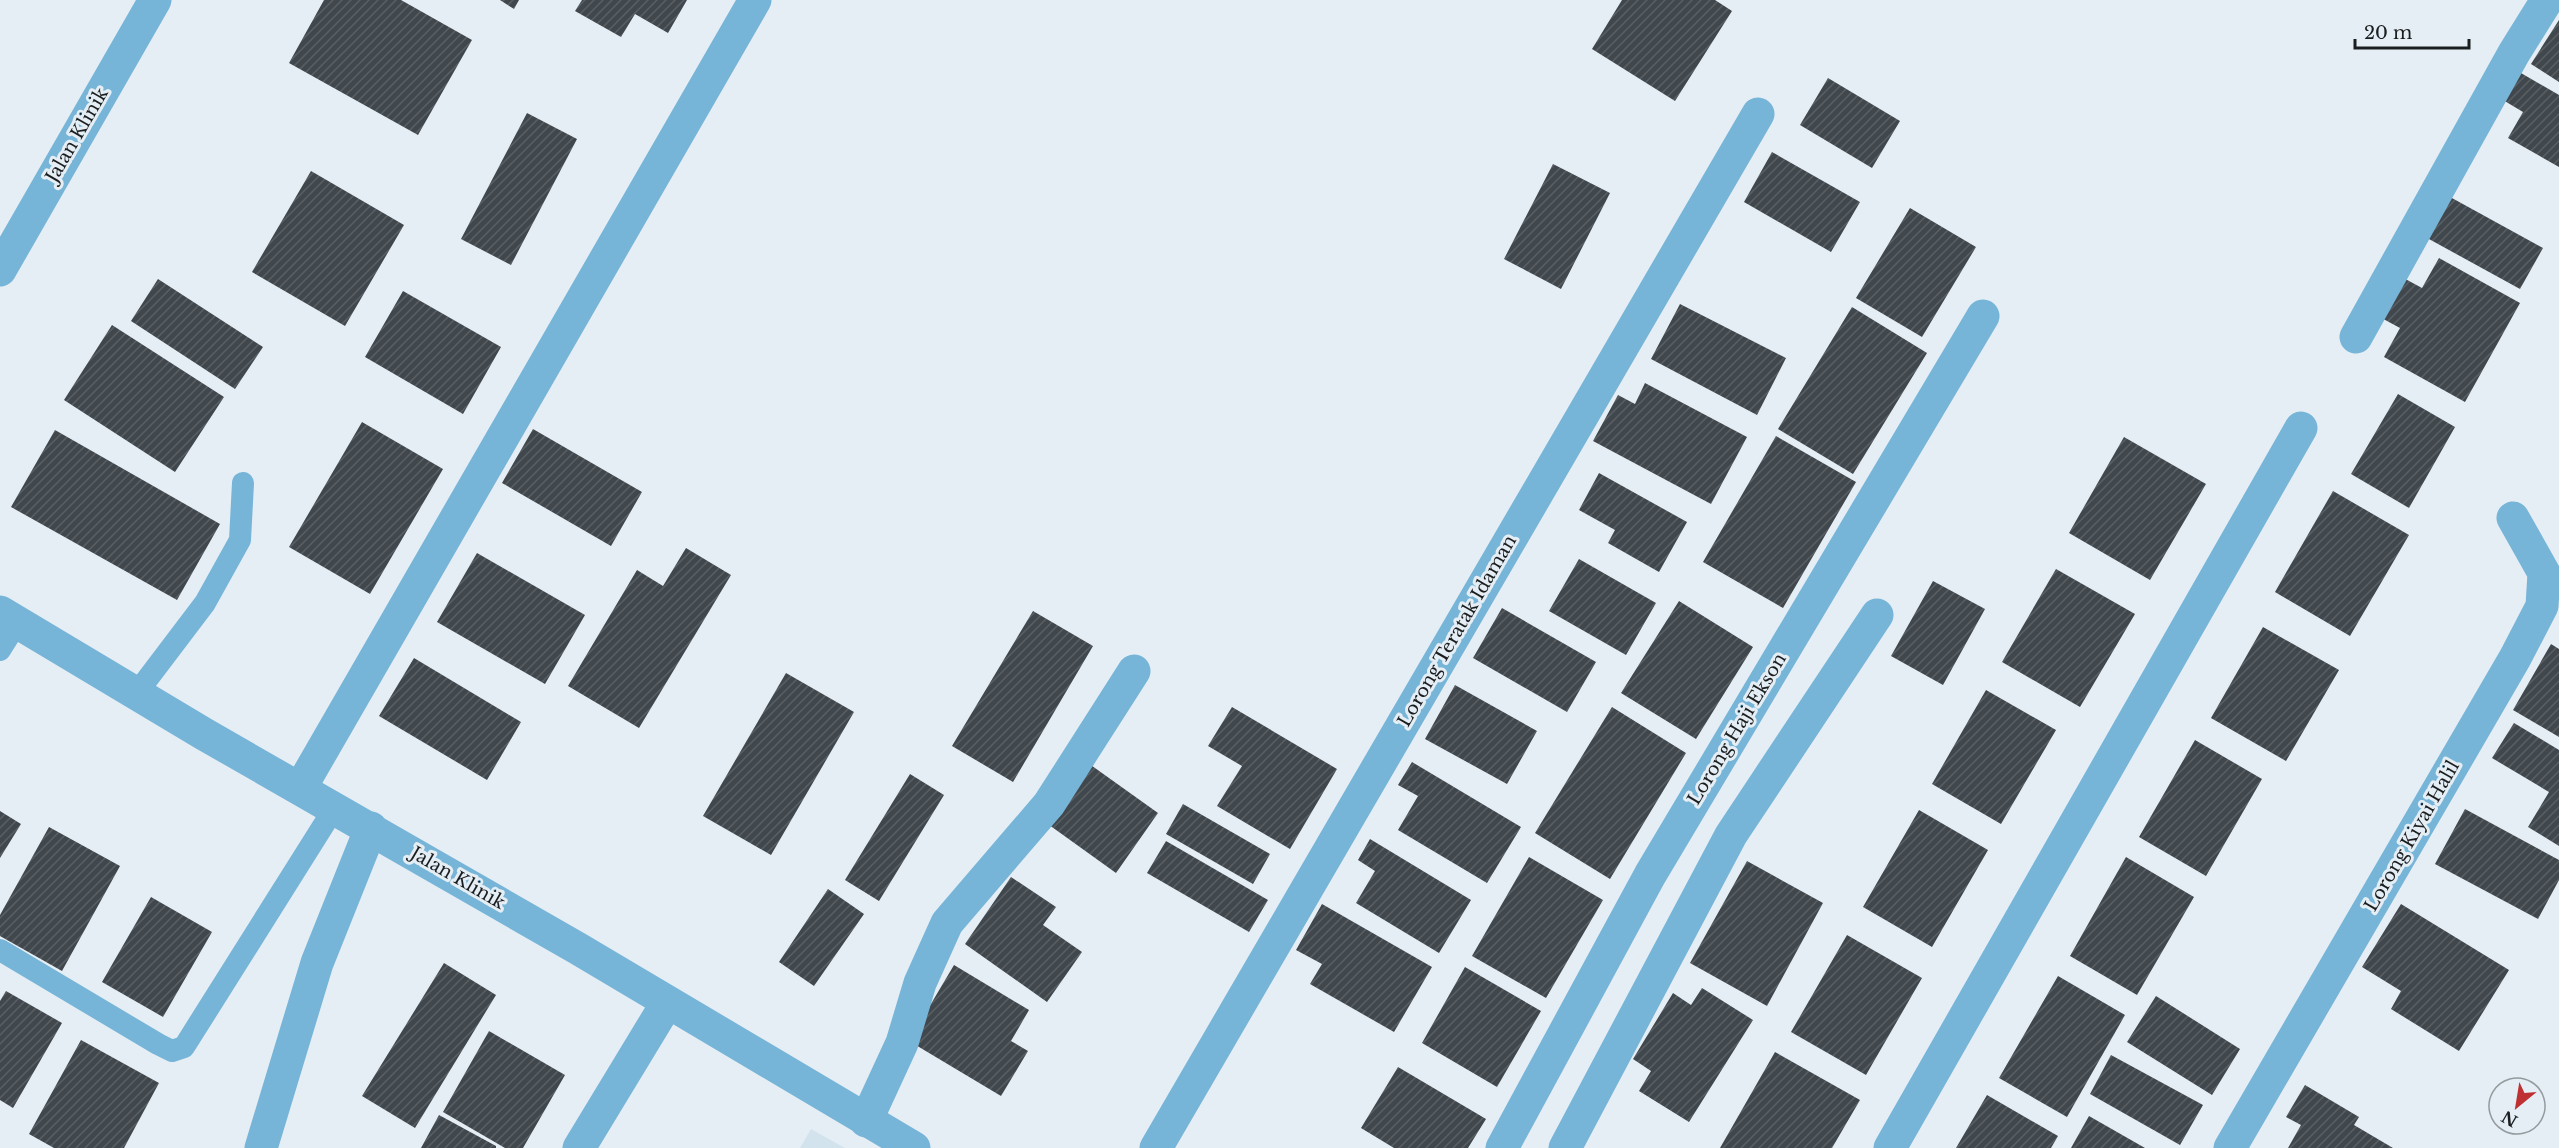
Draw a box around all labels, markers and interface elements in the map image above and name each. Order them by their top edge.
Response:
scale bar [2355,12,2469,50]
text: 20 m [2364,22,2412,44]
street label: Jalan Klinik [40,84,113,188]
street label: Lorong Teratak Idaman [1393,531,1521,731]
street label: Lorong Haji Ekson [1683,649,1791,809]
street label: Lorong Kiyai Halil [2360,757,2464,915]
street label: Jalan Klinik [405,841,509,914]
north arrow [2487,1076,2547,1136]
text: N [2498,1107,2521,1131]

